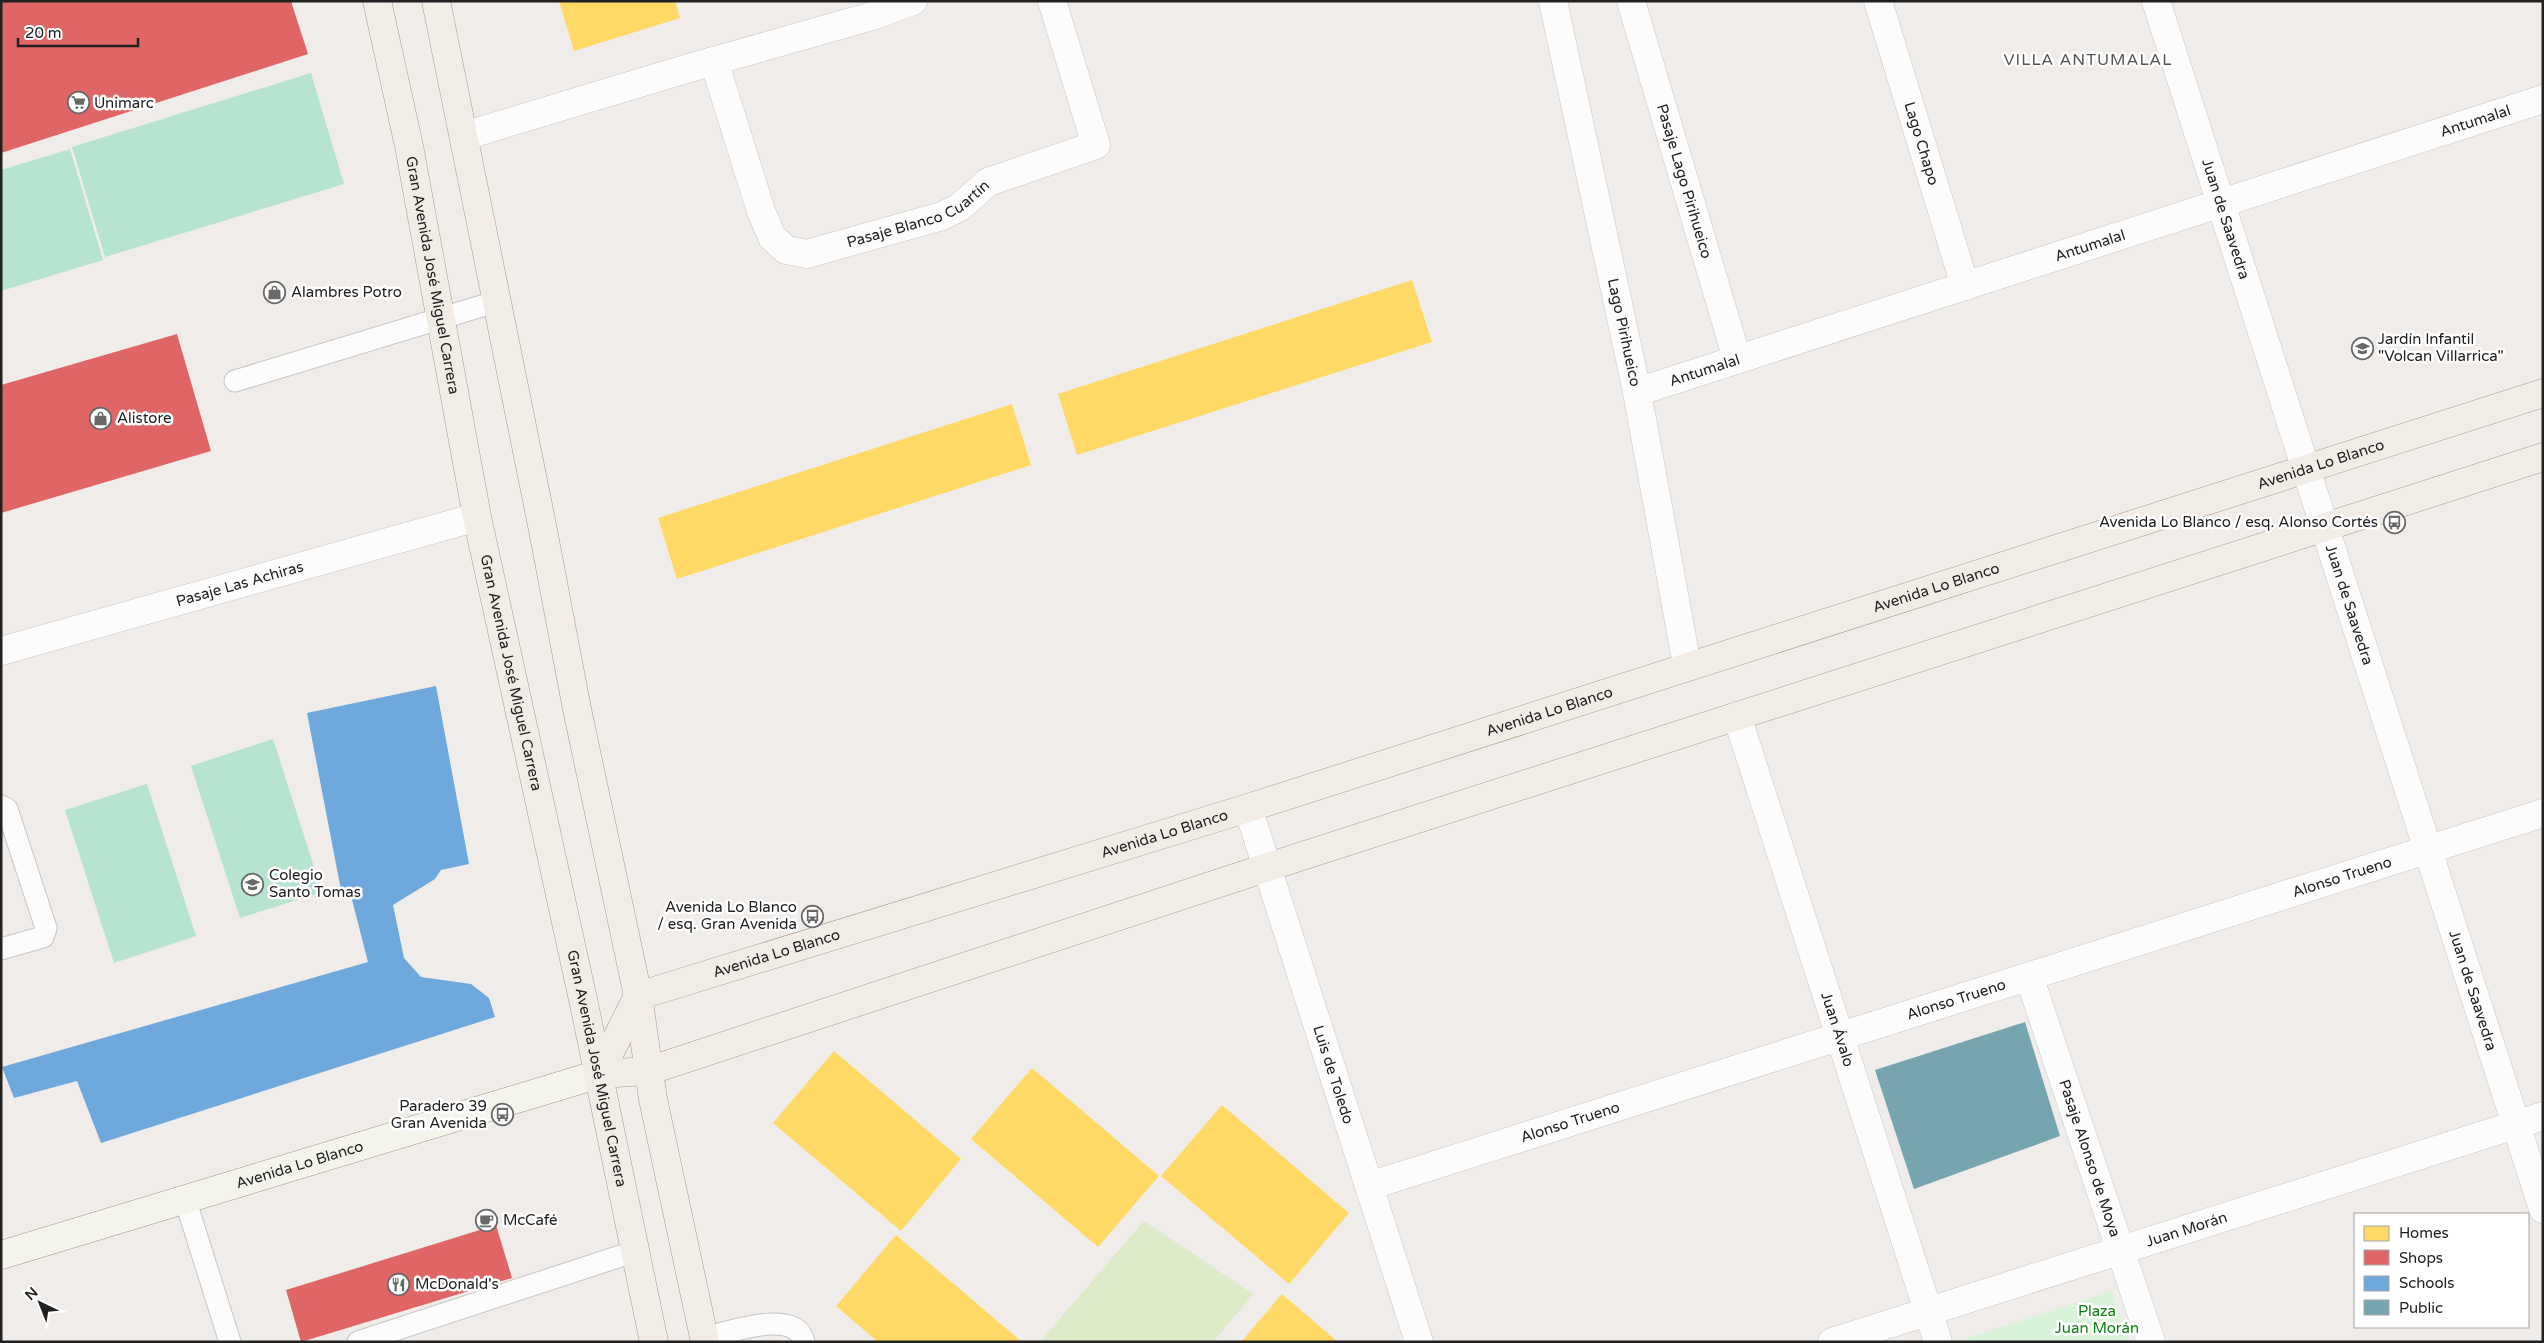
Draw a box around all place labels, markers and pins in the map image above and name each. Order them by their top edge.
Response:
supermarket icon: Unimarc [66,91,90,115]
place label: Unimarc [94,94,154,112]
shop icon: Alambres Potro [263,280,287,304]
place label: Alambres Potro [291,283,402,301]
place label: Jardín Infantil "Volcan Villarrica" [2378,330,2504,365]
school or university icon: Jardín Infantil "Volcan Villarrica" [2350,336,2374,360]
shop icon: Alistore [89,406,113,430]
place label: Alistore [117,409,171,427]
bus stop icon: Avenida Lo Blanco / esq. Alonso Cortés [2382,510,2406,534]
place label: Avenida Lo Blanco / esq. Alonso Cortés [2099,513,2378,531]
place label: Colegio Santo Tomas [269,866,361,901]
school or university icon: Colegio Santo Tomas [241,872,265,896]
place label: Avenida Lo Blanco / esq. Gran Avenida [657,898,797,933]
bus stop icon: Avenida Lo Blanco / esq. Gran Avenida [801,904,825,928]
place label: Paradero 39 Gran Avenida [391,1097,487,1132]
bus stop icon: Paradero 39 Gran Avenida [491,1103,515,1127]
cafe icon: McCafé [475,1208,499,1232]
place label: McCafé [503,1211,558,1229]
restaurant icon: McDonald's [387,1272,411,1296]
place label: McDonald's [415,1275,499,1293]

